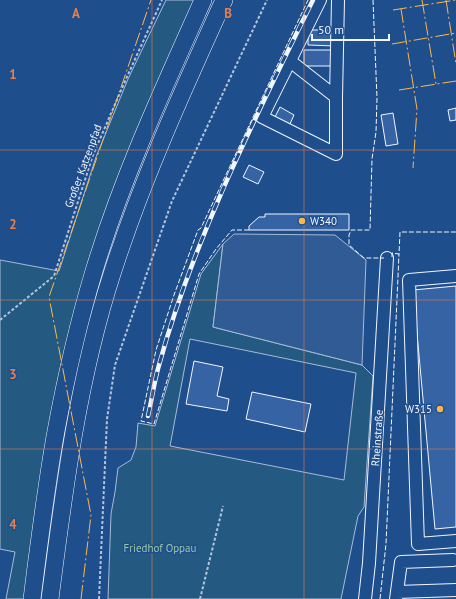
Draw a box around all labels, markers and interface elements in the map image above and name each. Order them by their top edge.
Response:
text: A [72,5,80,22]
text: B [224,5,232,22]
scale bar [312,16,389,42]
text: 50 m [318,22,344,37]
text: 1 [9,66,17,83]
street label: Großer Katzenpfad [61,122,105,210]
place label: W340 [310,214,337,228]
text: 2 [9,216,17,233]
marker: W340 [297,216,307,226]
text: 3 [9,366,17,383]
place label: W315 [405,402,432,416]
marker: W315 [435,404,445,414]
street label: Rheinstraße [368,409,386,467]
text: 4 [9,516,17,533]
park label: Friedhof Oppau [124,541,197,555]

